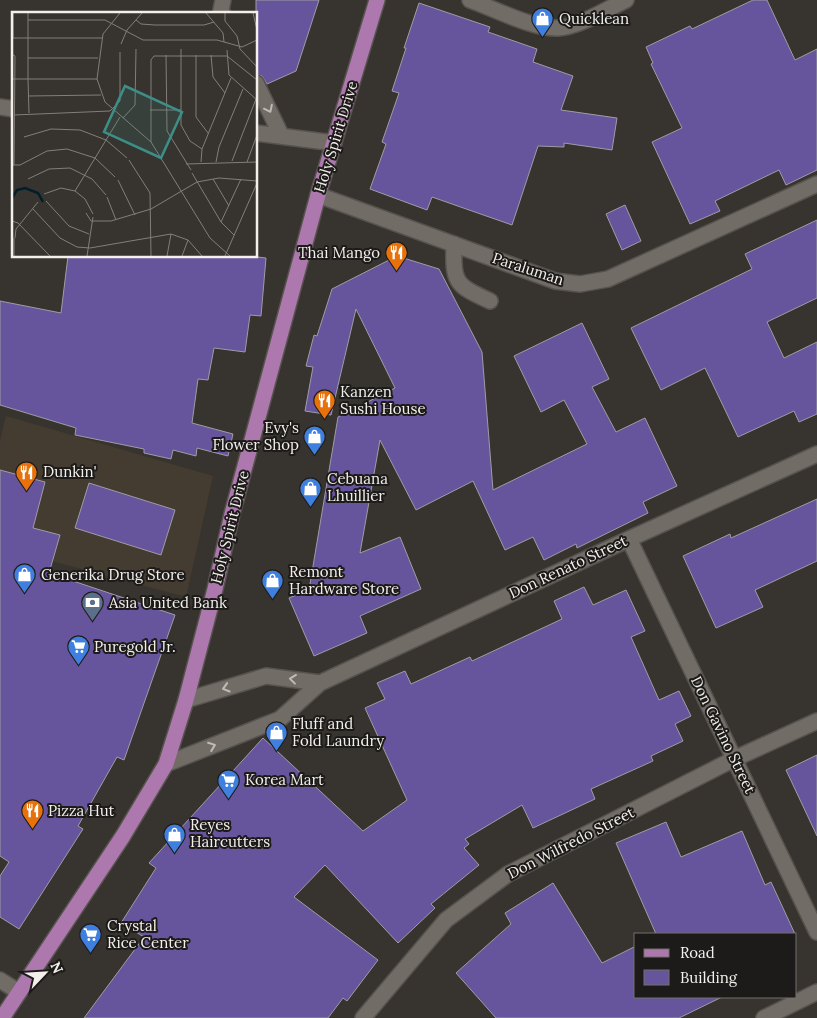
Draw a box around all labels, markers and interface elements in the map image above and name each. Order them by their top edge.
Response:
shop icon: Quicklean [531,7,555,38]
place label: Quicklean [559,9,629,28]
inset map [12,12,258,258]
street label: Holy Spirit Drive [310,79,362,195]
one-way arrow [263,104,273,113]
restaurant icon: Thai Mango [384,241,408,272]
place label: Thai Mango [298,243,380,262]
street label: Paraluman [490,248,566,289]
place label: Kanzen Sushi House [340,382,426,418]
restaurant icon: Kanzen Sushi House [312,389,336,420]
place label: Evy's Flower Shop [212,418,299,454]
shop icon: Evy's Flower Shop [303,425,327,456]
restaurant icon: Dunkin' [15,460,39,491]
place label: Dunkin' [43,462,97,481]
street label: Holy Spirit Drive [206,468,253,585]
place label: Cebuana Lhuillier [327,469,388,505]
shop icon: Cebuana Lhuillier [299,476,323,507]
street label: Don Renato Street [506,531,630,602]
place label: Remont Hardware Store [289,562,399,598]
shop icon: Generika Drug Store [13,563,37,594]
place label: Generika Drug Store [41,565,185,584]
shop icon: Remont Hardware Store [261,569,285,600]
bank icon: Asia United Bank [81,591,105,622]
place label: Asia United Bank [108,593,227,612]
supermarket icon: Puregold Jr. [66,635,90,666]
place label: Puregold Jr. [94,637,176,656]
street label: Don Gavino Street [687,673,760,797]
one-way arrow [288,674,296,685]
one-way arrow [222,683,230,693]
place label: Fluff and Fold Laundry [292,714,384,750]
shop icon: Fluff and Fold Laundry [264,721,288,752]
one-way arrow [207,742,215,752]
supermarket icon: Korea Mart [217,768,241,799]
place label: Korea Mart [245,770,324,789]
restaurant icon: Pizza Hut [20,799,44,830]
place label: Pizza Hut [48,801,115,820]
street label: Don Wilfredo Street [504,802,637,883]
place label: Reyes Haircutters [190,815,270,851]
shop icon: Reyes Haircutters [162,822,186,853]
place label: Crystal Rice Center [107,916,189,952]
supermarket icon: Crystal Rice Center [79,923,103,954]
legend [634,933,797,998]
text: Road [680,943,715,962]
north arrow [20,948,70,998]
text: N [46,959,67,976]
text: Building [680,968,738,987]

